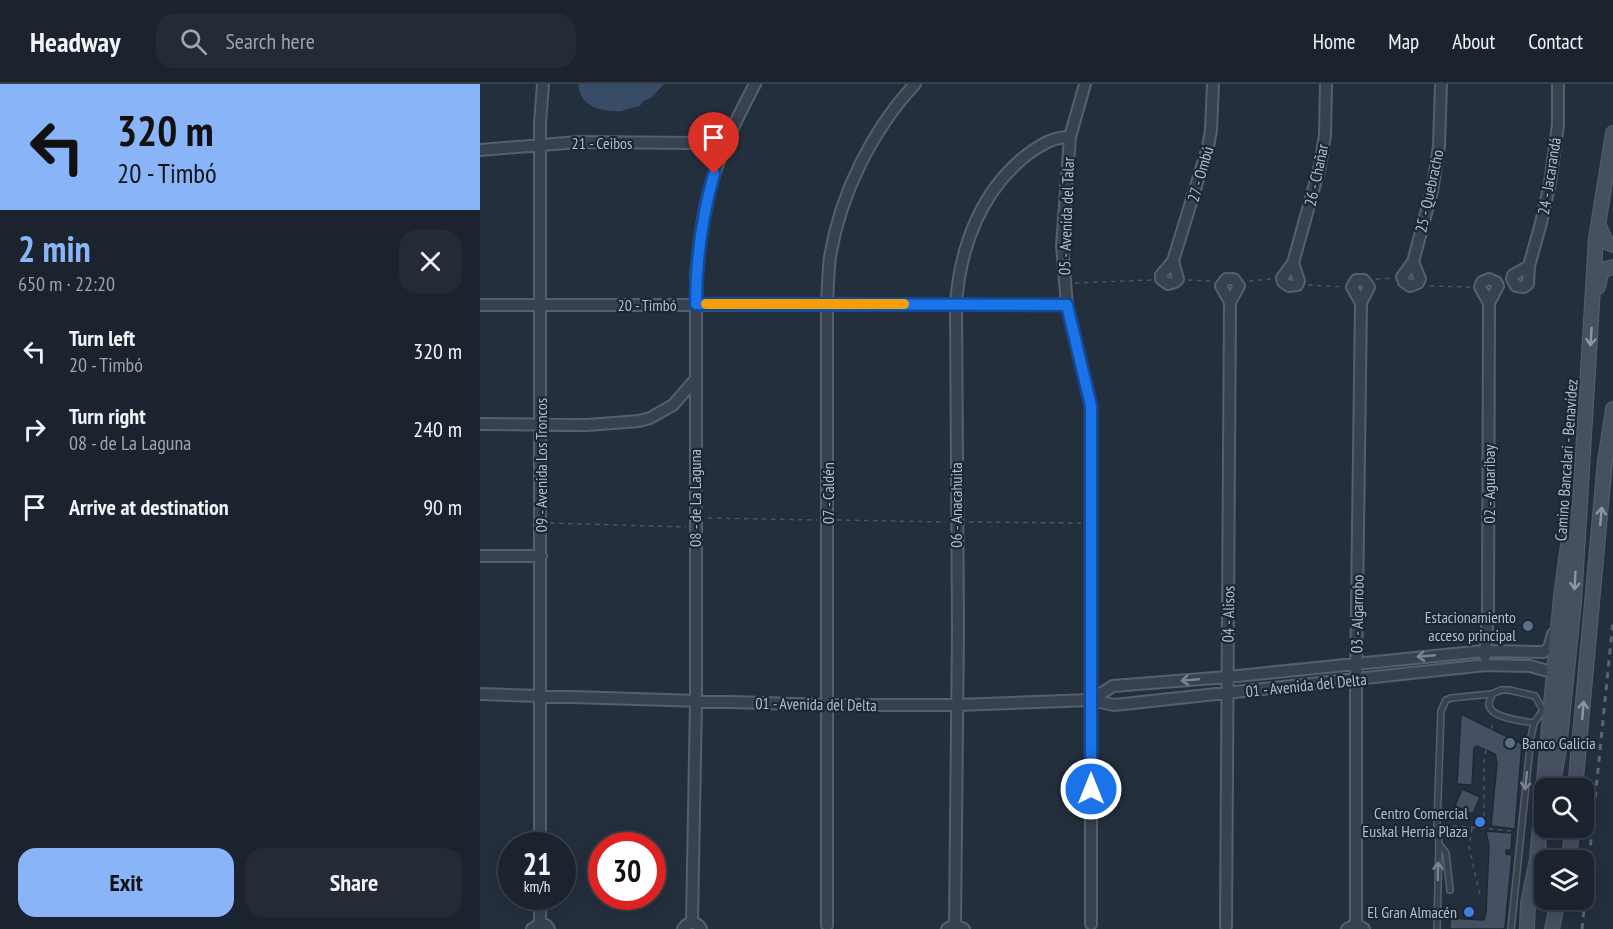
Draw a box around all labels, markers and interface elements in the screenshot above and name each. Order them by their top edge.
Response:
search box [156,14,576,68]
text: Headway [30,23,120,60]
icon: search [177,25,210,58]
text: Search here [225,27,315,55]
text: Home [1313,28,1355,55]
text: Map [1388,28,1419,55]
text: About [1452,28,1495,55]
text: Contact [1528,28,1583,55]
text: 320 m [117,103,214,158]
icon: left [18,108,96,186]
pin [688,112,739,174]
icon: arrive [697,121,730,154]
street label: 21 - Ceibos [572,133,632,153]
street label: 24 - Jacarandá [1533,136,1565,216]
street label: 26 - Chañar [1300,141,1332,208]
street label: 27 - Ombú [1183,144,1217,204]
street label: 25 - Quebracho [1410,148,1448,234]
text: 20 - Timbó [117,156,217,190]
street label: 05 - Avenida del Talar [1054,156,1078,275]
text: 2 min [18,225,91,272]
button: close [399,230,462,293]
text: 650 m · 22:20 [18,271,115,297]
street label: 20 - Timbó [617,295,677,315]
text: Turn left [69,324,135,352]
one-way arrow [1585,326,1596,346]
icon: left [18,335,51,368]
text: 320 m [413,337,462,365]
text: 20 - Timbó [69,352,143,378]
street label: Camino Bancalari - Benavídez [1550,378,1582,542]
street label: 09 - Avenida Los Troncos [531,398,551,532]
text: Turn right [69,402,146,430]
icon: right [18,413,51,446]
text: 240 m [413,415,462,443]
text: 08 - de La Laguna [69,430,191,456]
street label: 02 - Aguaribay [1479,444,1499,524]
street label: 08 - de La Laguna [685,449,705,547]
street label: 07 - Caldén [818,462,838,524]
street label: 06 - Anacahuita [946,462,966,548]
icon: arrive [18,491,51,524]
text: Arrive at destination [69,493,229,521]
text: 90 m [423,493,462,521]
one-way arrow [1595,506,1606,526]
one-way arrow [1570,571,1581,591]
street label: 03 - Algarrobo [1346,575,1368,653]
street label: 04 - Alisos [1218,585,1238,643]
place label: Estacionamiento acceso principal [1425,607,1516,645]
marker: Estacionamiento acceso principal [1521,619,1535,633]
one-way arrow [1416,651,1436,662]
street label: 01 - Avenida del Delta [1245,669,1367,701]
one-way arrow [1180,675,1200,686]
street label: 01 - Avenida del Delta [755,693,877,715]
one-way arrow [1578,700,1589,720]
place label: Banco Galicia [1522,733,1596,753]
marker: Banco Galicia [1503,736,1517,750]
position arrow [1059,757,1123,821]
one-way arrow [1520,771,1531,790]
map controls [1534,778,1594,910]
button: search [1534,778,1594,838]
place label: Centro Comercial Euskal Herria Plaza [1362,803,1468,841]
marker: Centro Comercial Euskal Herria Plaza [1473,815,1487,829]
speed limit sign: 30 [588,832,666,910]
text: 21 [523,844,551,883]
button: Exit [18,848,234,917]
button: Share [246,848,462,917]
button: layers [1534,850,1594,910]
one-way arrow [1432,861,1444,881]
text: km/h [524,877,550,896]
place label: El Gran Almacén [1367,902,1457,922]
marker: El Gran Almacén [1462,905,1476,919]

